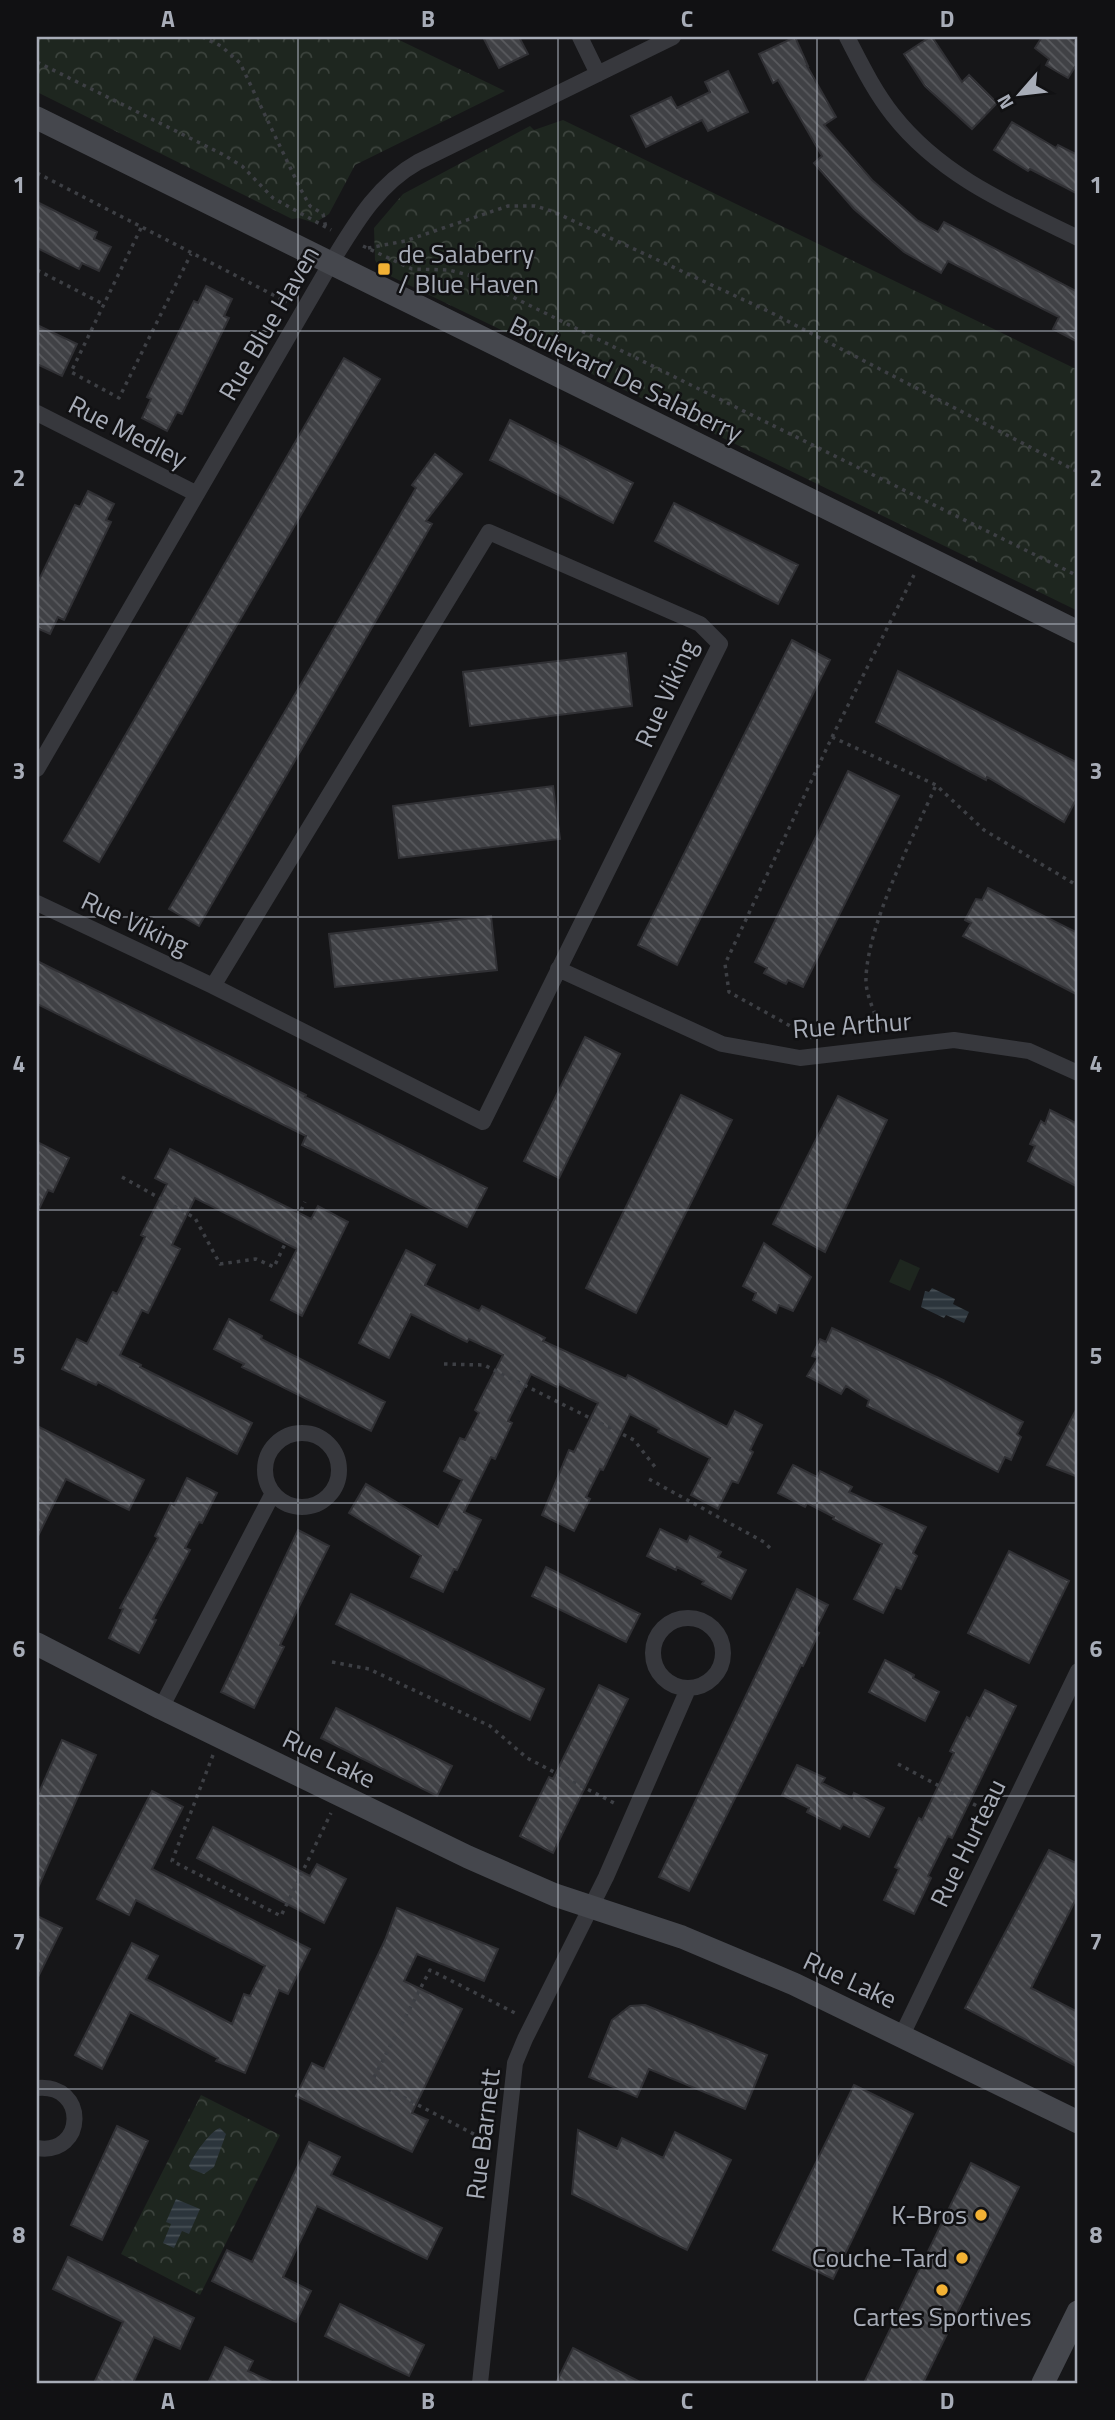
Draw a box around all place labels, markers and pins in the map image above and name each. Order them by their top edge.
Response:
place label: de Salaberry / Blue Haven [398,234,539,303]
marker: de Salaberry / Blue Haven [376,261,392,277]
place label: K-Bros [891,2195,967,2234]
marker: K-Bros [973,2207,989,2223]
place label: Couche-Tard [812,2238,948,2277]
marker: Couche-Tard [954,2250,970,2266]
marker: Cartes Sportives [934,2282,950,2298]
place label: Cartes Sportives [852,2297,1032,2336]

